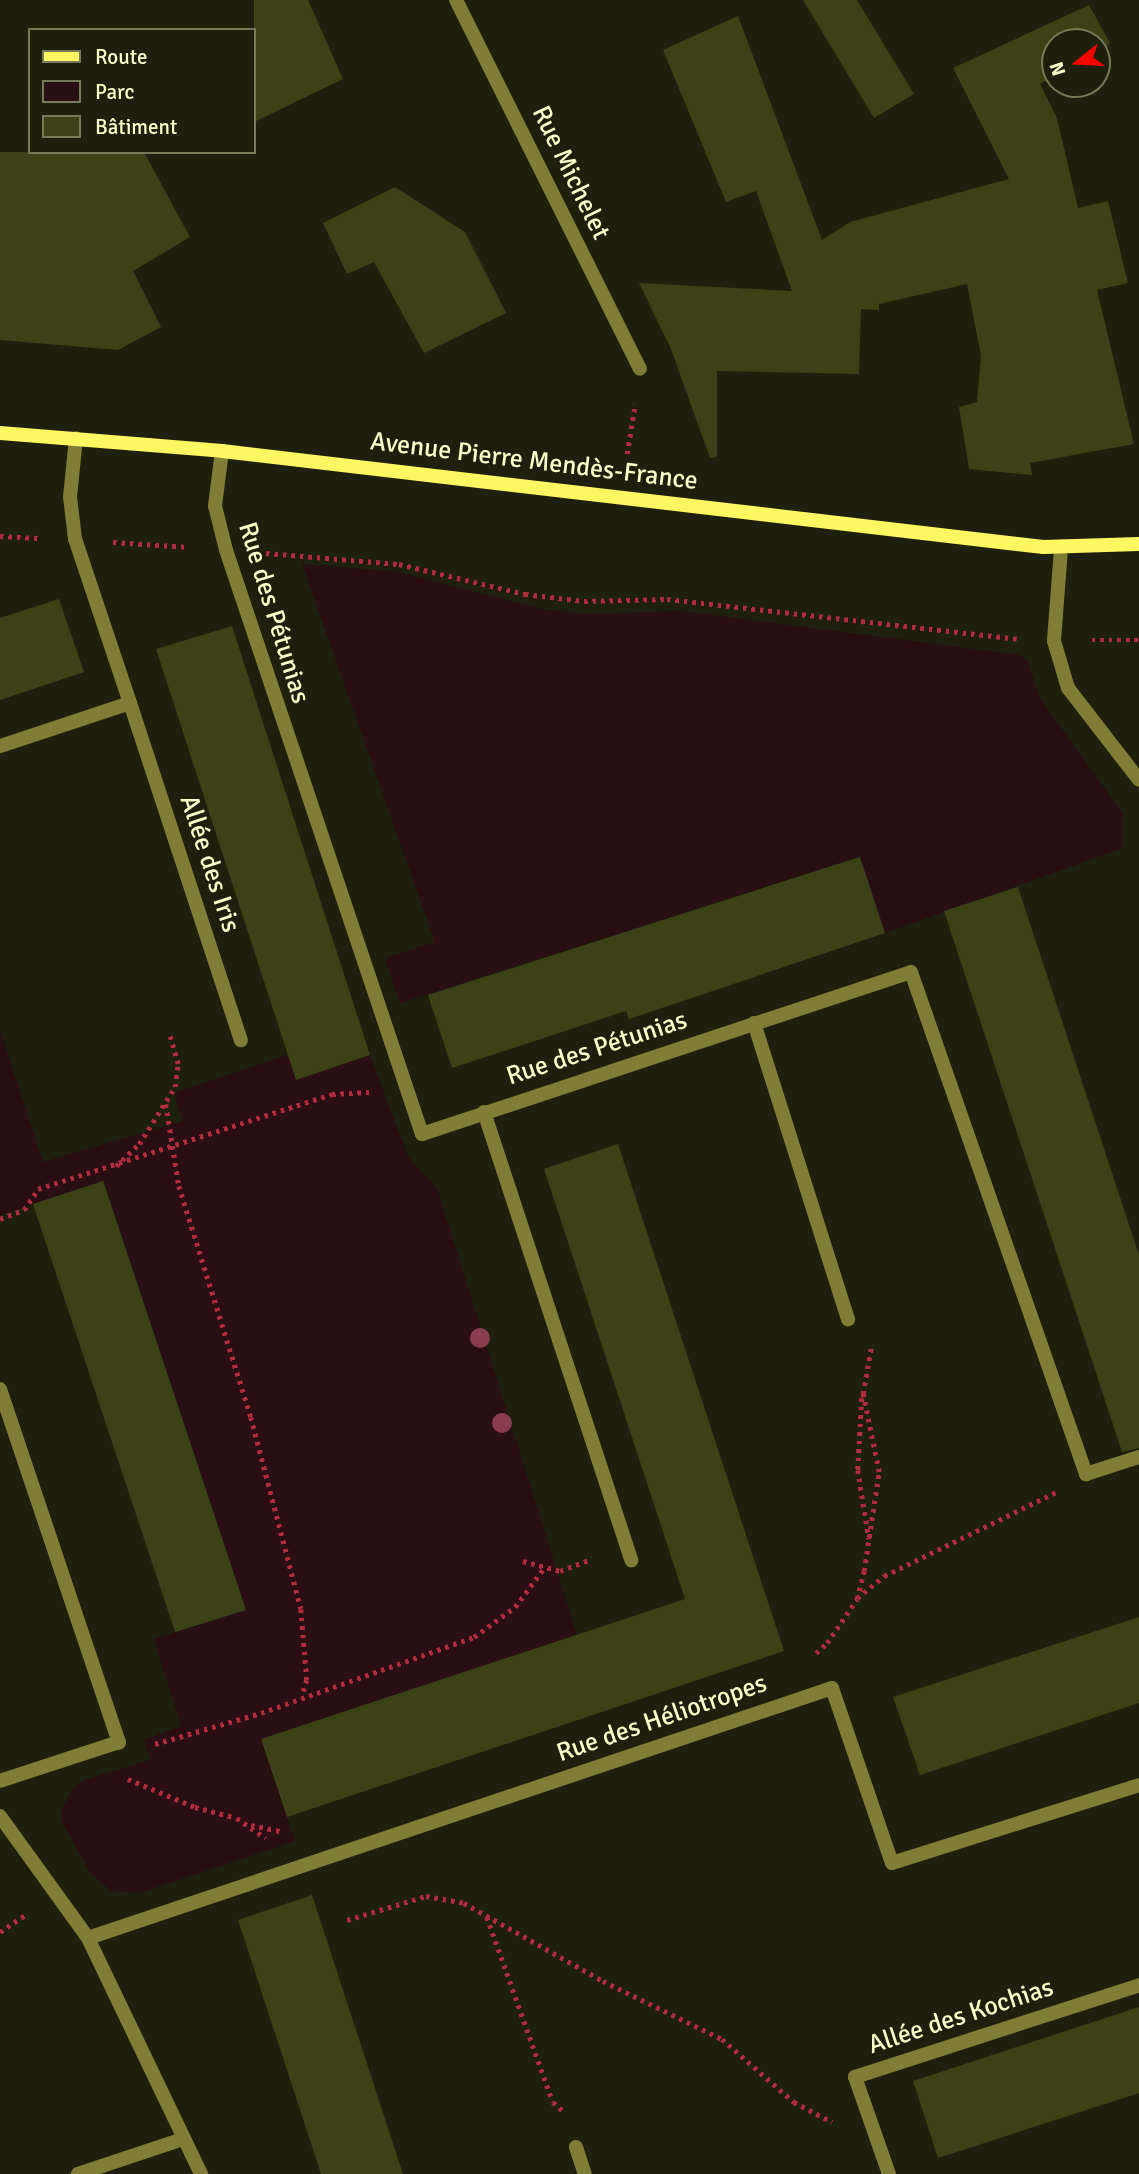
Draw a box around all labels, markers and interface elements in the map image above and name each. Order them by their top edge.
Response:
legend [28,28,256,154]
north arrow [1041,28,1111,98]
text: Route [95,44,147,70]
text: N [1044,59,1071,79]
text: Parc [95,79,134,105]
street label: Rue Michelet [524,101,616,245]
text: Bâtiment [95,114,177,140]
street label: Avenue Pierre Mendès-France [369,426,699,498]
street label: Rue des Pétunias [231,519,315,707]
street label: Allée des Iris [172,792,246,936]
street label: Rue des Pétunias [503,1005,691,1093]
street label: Rue des Héliotropes [553,1668,771,1770]
street label: Allée des Kochias [865,1972,1057,2062]

